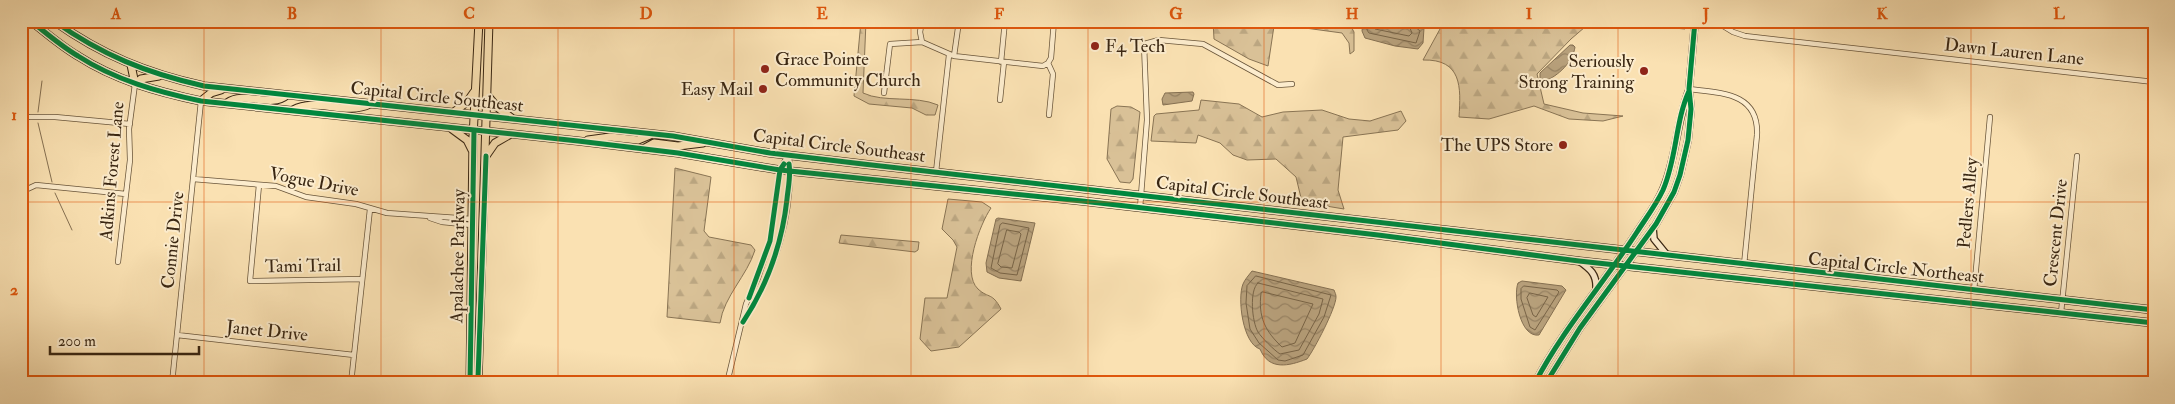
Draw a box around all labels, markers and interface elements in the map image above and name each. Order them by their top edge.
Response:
text: A [110,4,122,24]
text: B [287,4,297,24]
text: C [463,4,475,24]
text: D [639,4,653,24]
text: E [816,4,828,24]
text: F [994,4,1004,24]
text: G [1169,4,1183,24]
text: H [1345,4,1359,24]
text: I [1526,4,1533,24]
text: J [1702,4,1710,25]
text: K [1876,4,1888,24]
text: L [2053,4,2065,24]
street label: Dawn Lauren Lane [1943,33,2085,71]
place label: F4 Tech [1105,35,1166,58]
marker: F4 Tech [1089,40,1101,52]
place label: Grace Pointe Community Church [775,48,921,92]
place label: Seriously Strong Training [1518,50,1635,94]
marker: Grace Pointe Community Church [759,63,771,75]
marker: Seriously Strong Training [1638,65,1650,77]
street label: Capital Circle Southeast [349,76,525,118]
place label: Easy Mail [681,78,753,101]
marker: Easy Mail [757,83,769,95]
street label: Adkins Forest Lane [94,100,130,243]
text: 1 [11,105,17,125]
street label: Capital Circle Southeast [751,124,927,168]
place label: The UPS Store [1441,134,1553,157]
marker: The UPS Store [1557,139,1569,151]
street label: Pedlers Alley [1953,155,1984,249]
street label: Vogue Drive [267,162,361,202]
street label: Capital Circle Southeast [1154,171,1330,215]
street label: Crescent Drive [2039,178,2073,288]
street label: Apalachee Parkway [445,188,471,324]
street label: Connie Drive [156,190,190,290]
street label: Capital Circle Northeast [1807,247,1985,289]
street label: Tami Trail [265,254,342,278]
text: 2 [10,280,18,300]
street label: Janet Drive [224,315,309,347]
scale bar [50,324,199,356]
text: 200 m [58,332,96,351]

